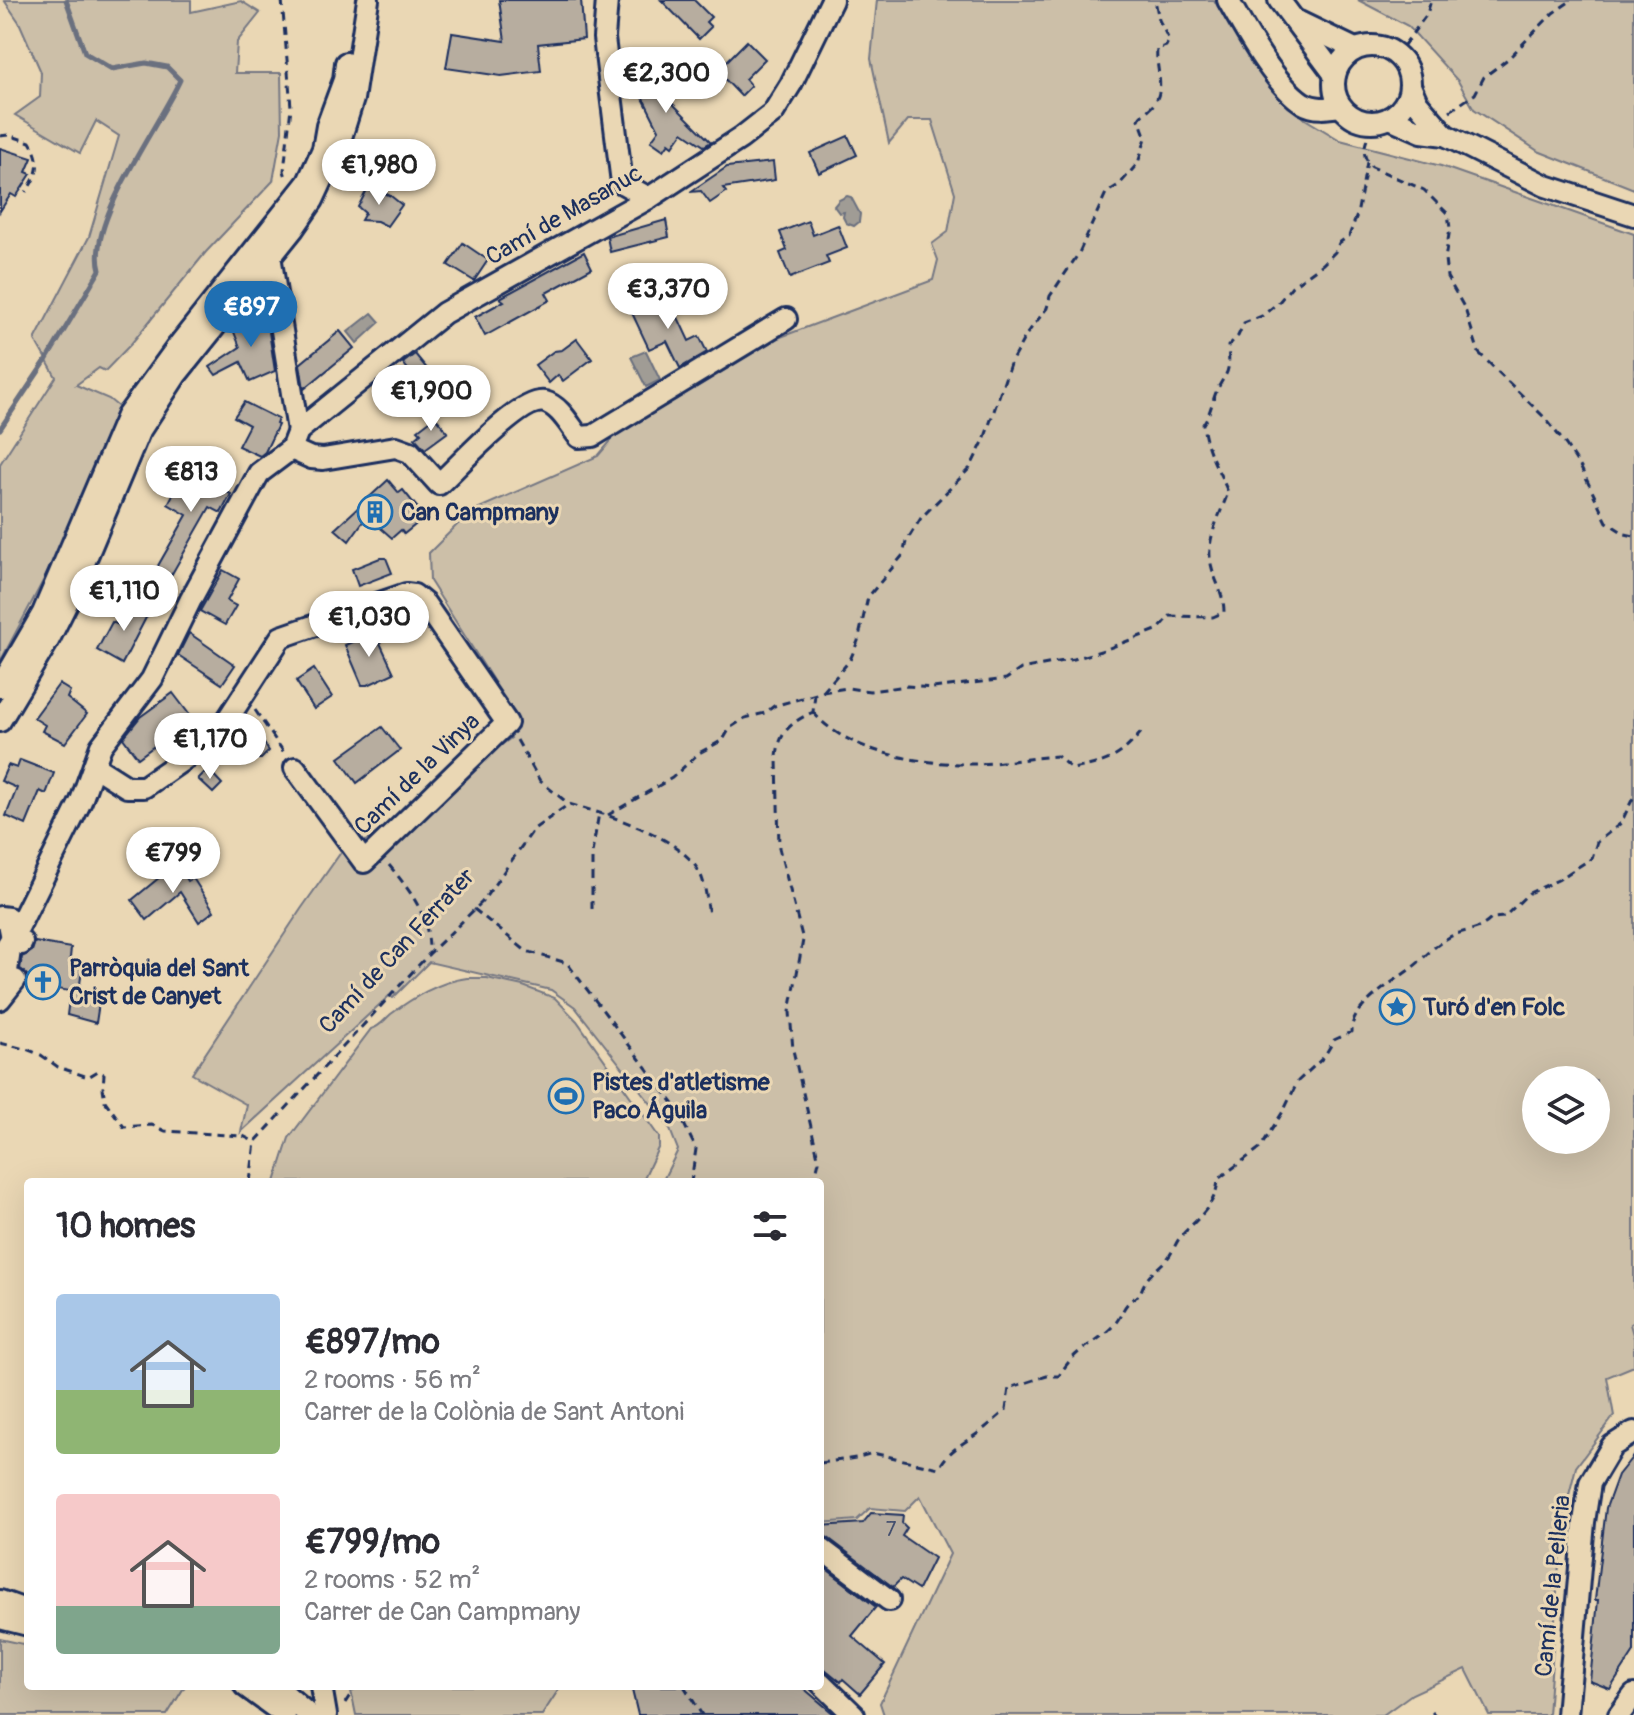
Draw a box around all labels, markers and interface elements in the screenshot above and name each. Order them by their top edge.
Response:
pin: €2,300 [601,47,731,115]
text: €2,300 [622,57,710,89]
pin: €1,980 [314,139,444,207]
text: €1,980 [340,149,418,181]
street label: Camí de Masanuc [481,159,647,271]
pin: €3,370 [603,263,733,331]
text: €3,370 [626,273,710,305]
pin: €897 [204,281,298,349]
text: €897 [222,291,280,323]
pin: €1,900 [366,365,496,433]
text: €1,900 [390,375,472,407]
pin: €813 [144,446,238,514]
text: €813 [164,456,218,488]
building icon: Can Campmany [356,493,394,531]
place label: Can Campmany [401,498,560,527]
pin: €1,110 [59,565,189,633]
text: €1,110 [88,575,160,607]
pin: €1,030 [304,591,434,659]
text: €1,030 [327,601,411,633]
street label: Camí de la Vinya [348,707,486,841]
pin: €1,170 [145,713,275,781]
text: €1,170 [172,723,248,755]
pin: €799 [126,827,220,895]
text: €799 [144,837,202,869]
street label: Camí de Can Ferrater [313,862,481,1040]
place label: Parròquia del Sant Crist de Canyet [69,954,250,1011]
church icon: Parròquia del Sant Crist de Canyet [24,963,62,1001]
place icon: Turó d'en Folc [1378,988,1416,1026]
place label: Turó d'en Folc [1422,993,1565,1022]
map controls [1522,1066,1610,1154]
button: layers [1522,1066,1610,1154]
place label: Pistes d'atletisme Paco Águila [592,1068,771,1125]
sports icon: Pistes d'atletisme Paco Águila [547,1077,585,1115]
icon: filters [748,1204,792,1248]
text: 10 homes [56,1205,195,1248]
text: €897/mo [304,1321,440,1364]
icon: home [120,1326,216,1422]
text: 2 rooms · 56 m² [304,1364,481,1396]
text: Carrer de la Colònia de Sant Antoni [304,1396,684,1428]
street label: Camí de la Pelleria [1529,1494,1577,1678]
house number: 7 [886,1517,897,1542]
text: €799/mo [304,1521,440,1564]
icon: home [120,1526,216,1622]
text: 2 rooms · 52 m² [304,1564,480,1596]
text: Carrer de Can Campmany [304,1596,580,1628]

